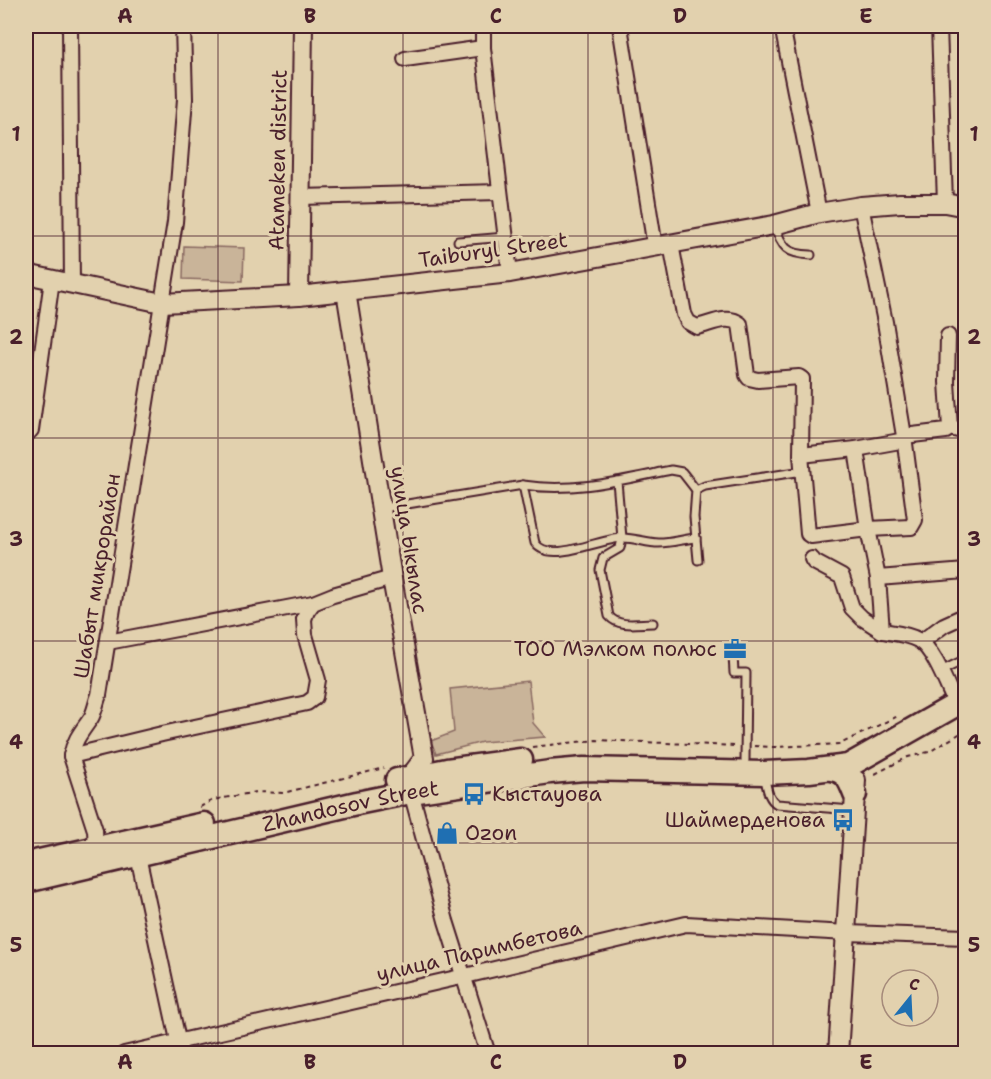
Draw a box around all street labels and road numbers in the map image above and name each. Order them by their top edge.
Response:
street label: Atameken district [262,69,294,251]
street label: Taiburyl Street [417,226,569,274]
street label: улица Ыкылас [383,464,435,616]
street label: Шабыт микрорайон [67,471,127,681]
street label: Zhandosov Street [259,774,440,839]
street label: улица Паримбетова [373,914,585,988]

